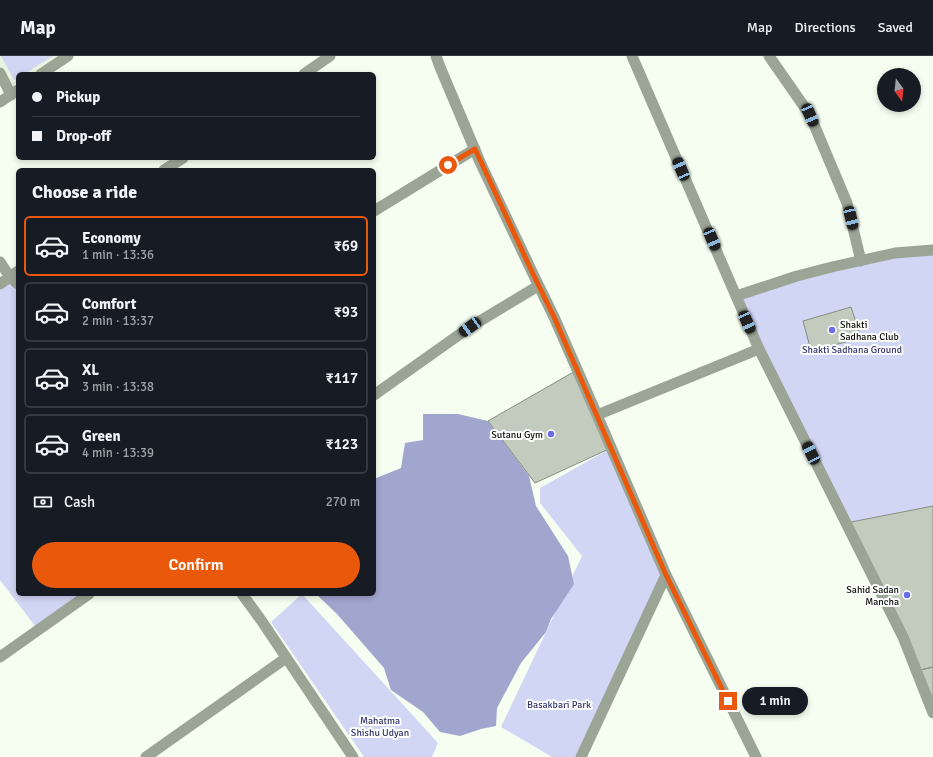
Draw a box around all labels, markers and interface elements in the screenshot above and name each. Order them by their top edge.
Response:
text: Map [20,16,56,40]
text: Map [747,19,773,36]
text: Directions [795,19,856,36]
text: Saved [878,19,913,36]
north arrow [877,68,921,112]
map controls [877,68,921,112]
text: Pickup [56,88,100,106]
car [800,102,820,128]
text: Drop-off [56,127,111,145]
route start [439,156,457,174]
car [671,156,691,182]
text: Choose a ride [32,181,137,203]
car [842,205,860,231]
car [702,226,722,252]
icon: car [34,228,70,264]
text: Economy [82,229,141,247]
text: ₹69 [334,237,358,255]
text: 1 min · 13:36 [82,247,154,263]
icon: car [34,294,70,330]
text: Comfort [82,295,136,313]
text: ₹93 [334,303,358,321]
car [737,309,757,335]
text: 2 min · 13:37 [82,313,154,329]
car [457,315,483,339]
place label: Shakti Sadhana Club [840,319,899,343]
marker: Shakti Sadhana Club [827,325,837,335]
park label: Shakti Sadhana Ground [802,344,902,356]
icon: car [34,360,70,396]
text: XL [82,361,99,379]
text: ₹117 [326,369,358,387]
text: 3 min · 13:38 [82,379,154,395]
icon: car [34,426,70,462]
text: Green [82,427,121,445]
place label: Sutanu Gym [491,429,543,441]
marker: Sutanu Gym [546,429,556,439]
text: ₹123 [326,435,358,453]
car [800,440,822,466]
text: 4 min · 13:39 [82,445,154,461]
icon: cash [32,491,54,513]
text: Cash [64,493,95,511]
text: 270 m [326,494,360,510]
button: Confirm [32,542,360,588]
place label: Sahid Sadan Mancha [846,584,899,608]
marker: Sahid Sadan Mancha [902,590,912,600]
callout: 1 min [742,687,808,715]
route end [719,692,737,710]
text: 1 min [759,693,791,709]
park label: Basakbari Park [527,699,591,711]
park label: Mahatma Shishu Udyan [351,715,409,739]

